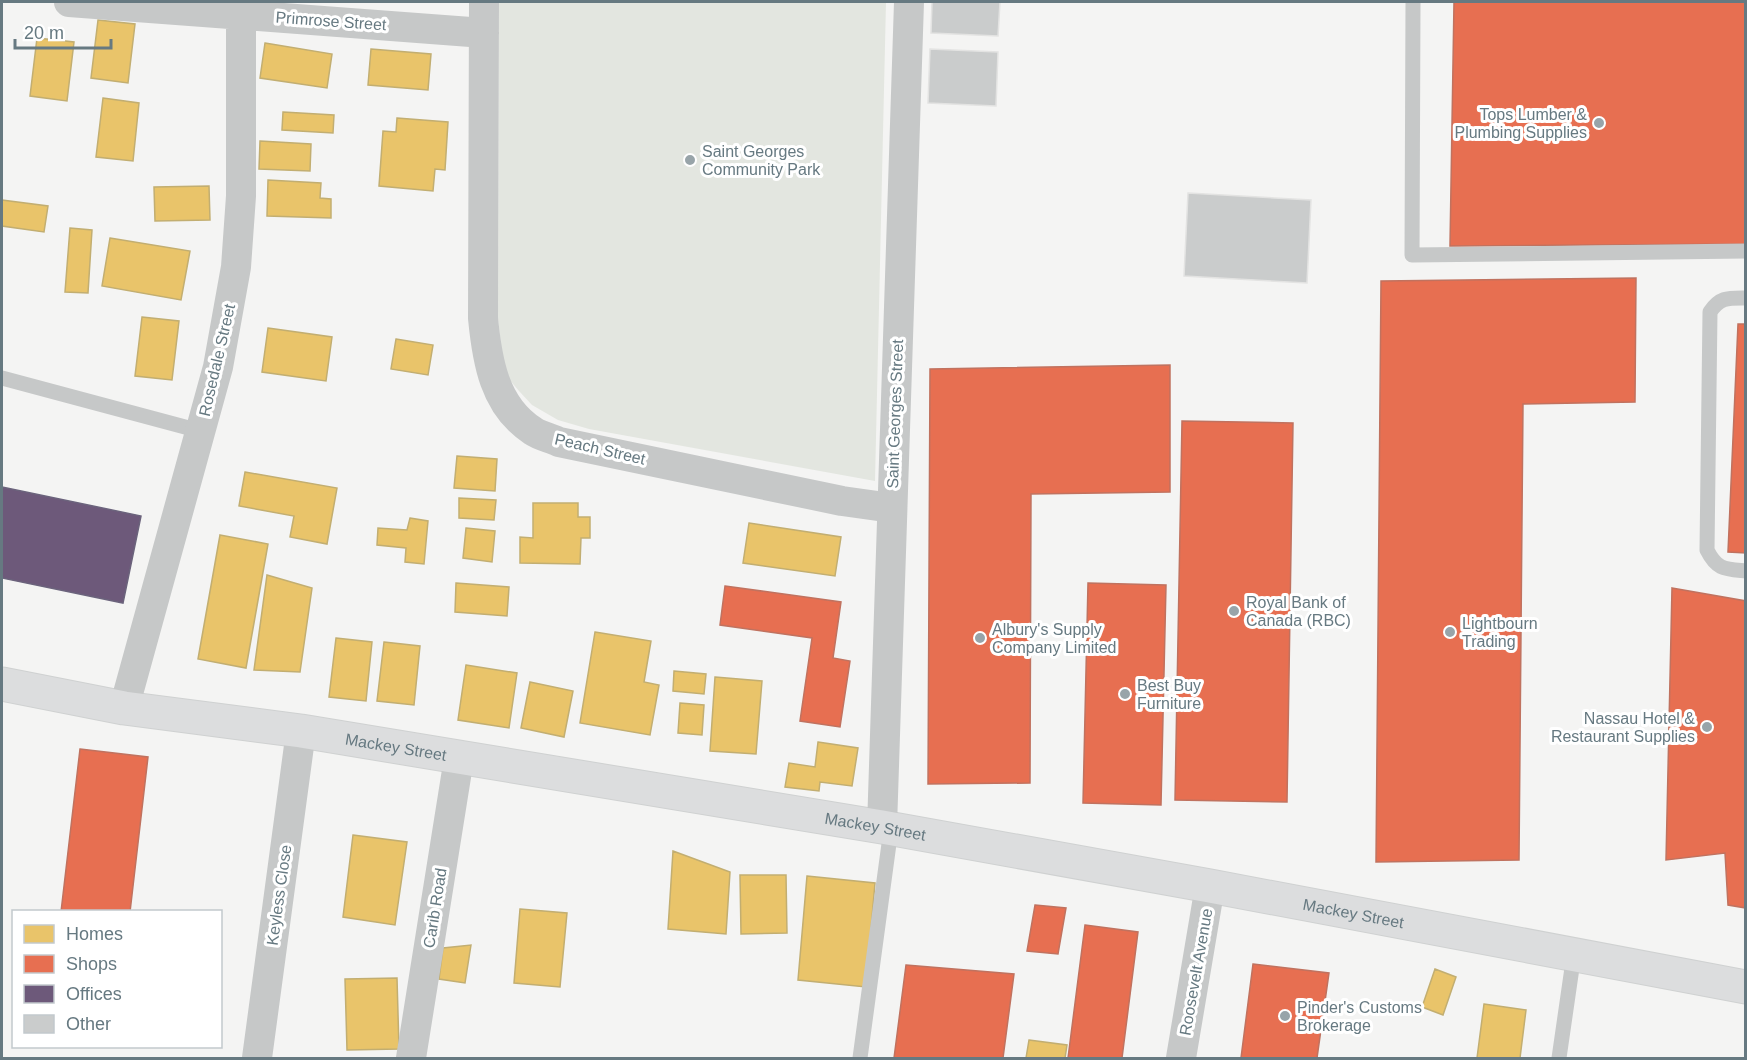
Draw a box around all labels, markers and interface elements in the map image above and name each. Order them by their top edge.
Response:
street label: Primrose Street [275,9,388,33]
scale bar [15,12,111,50]
text: 20 m [24,23,64,43]
place label: Tops Lumber & Plumbing Supplies [1454,106,1587,141]
marker: Tops Lumber & Plumbing Supplies [1592,116,1606,130]
place label: Saint Georges Community Park [702,143,821,178]
marker: Saint Georges Community Park [683,153,697,167]
street label: Rosedale Street [196,302,238,418]
street label: Saint Georges Street [884,338,906,489]
street label: Peach Street [553,430,648,468]
place label: Royal Bank of Canada (RBC) [1246,594,1351,629]
marker: Royal Bank of Canada (RBC) [1227,604,1241,618]
place label: Lightbourn Trading [1462,615,1538,650]
place label: Albury's Supply Company Limited [992,621,1117,656]
marker: Lightbourn Trading [1443,625,1457,639]
marker: Albury's Supply Company Limited [973,631,987,645]
place label: Best Buy Furniture [1137,677,1201,712]
marker: Best Buy Furniture [1118,687,1132,701]
place label: Nassau Hotel & Restaurant Supplies [1551,710,1695,745]
marker: Nassau Hotel & Restaurant Supplies [1700,720,1714,734]
street label: Mackey Street [344,730,448,763]
street label: Mackey Street [824,809,928,843]
street label: Keyless Close [264,844,294,946]
street label: Carib Road [420,867,450,949]
street label: Mackey Street [1302,895,1406,931]
street label: Roosevelt Avenue [1176,907,1216,1037]
legend [12,910,222,1048]
text: Homes [66,924,123,944]
text: Shops [66,954,117,974]
text: Offices [66,984,122,1004]
place label: Pinder's Customs Brokerage [1297,999,1422,1034]
marker: Pinder's Customs Brokerage [1278,1009,1292,1023]
text: Other [66,1014,111,1034]

